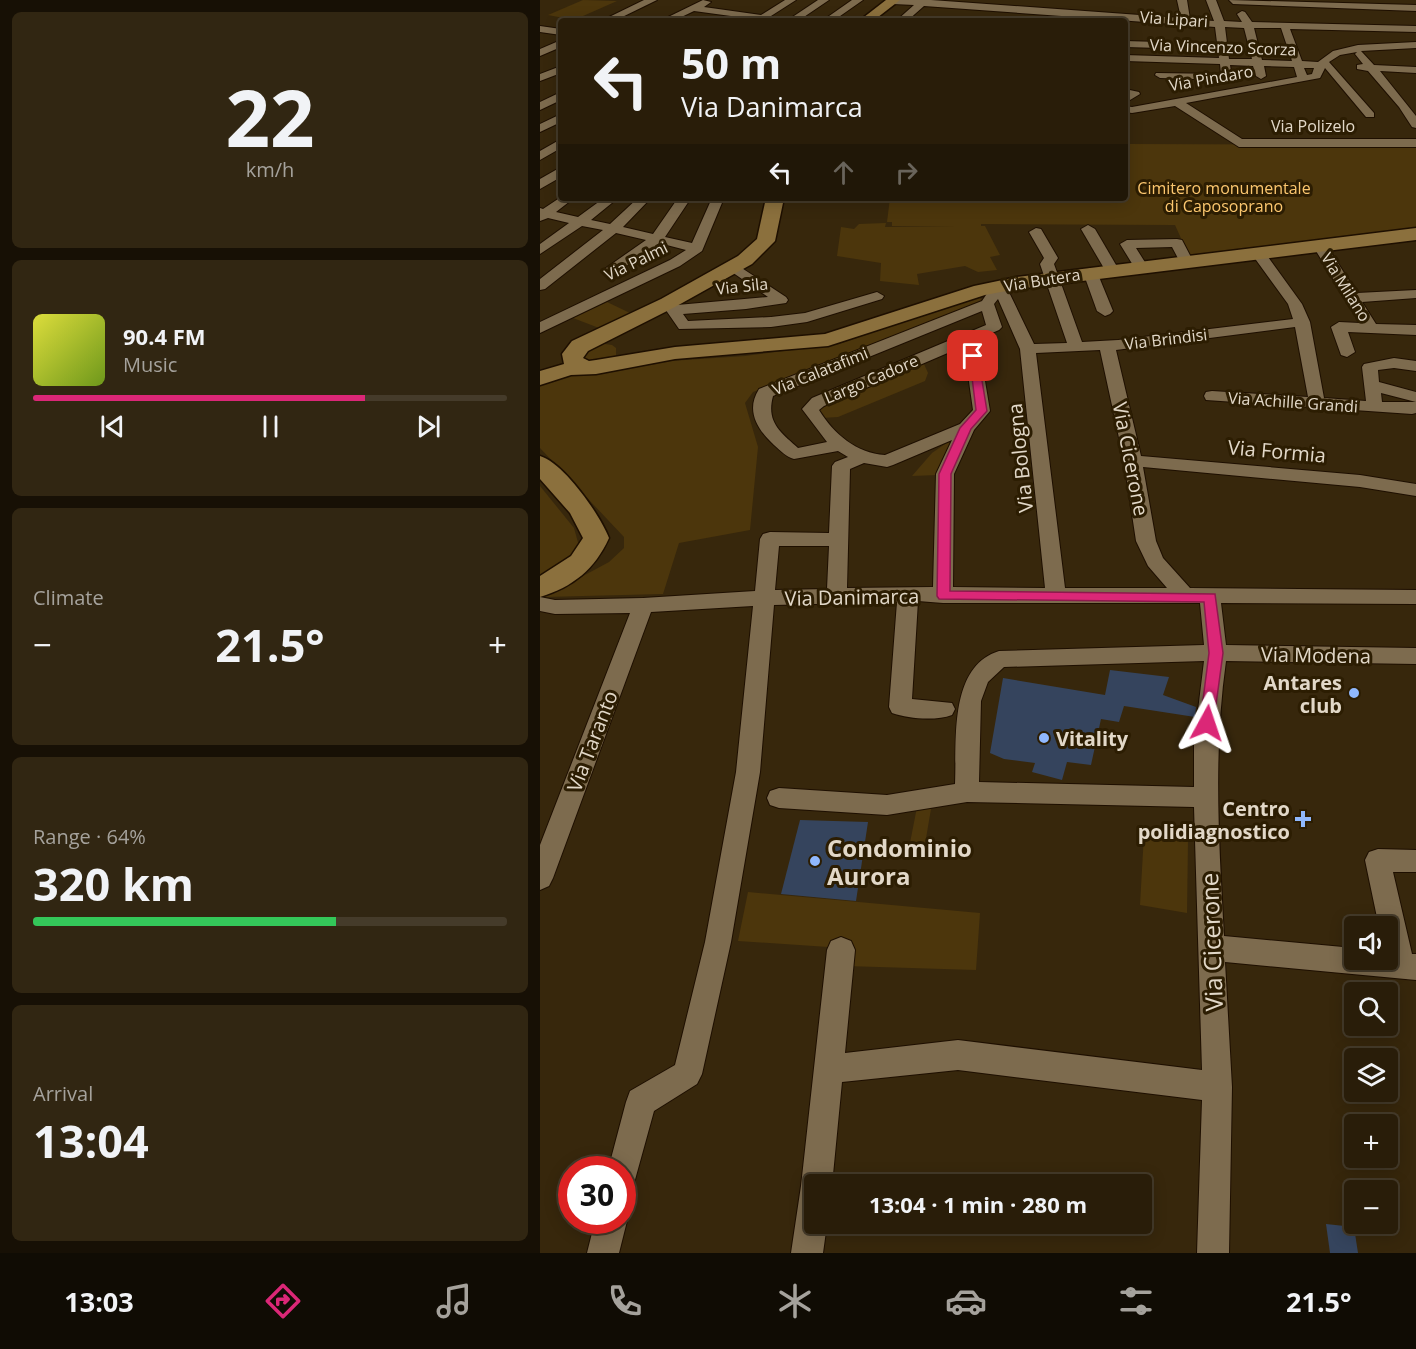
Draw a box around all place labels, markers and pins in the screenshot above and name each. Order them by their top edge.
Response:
pin [947,330,998,381]
place label: Antares club [1263,669,1342,719]
marker: Antares club [1347,686,1361,700]
place label: Vitality [1056,725,1129,752]
marker: Vitality [1037,731,1051,745]
place label: Centro polidiagnostico [1138,795,1290,845]
marker: Centro polidiagnostico [1294,810,1312,828]
place label: Condominio Aurora [827,831,972,892]
marker: Condominio Aurora [808,854,822,868]

